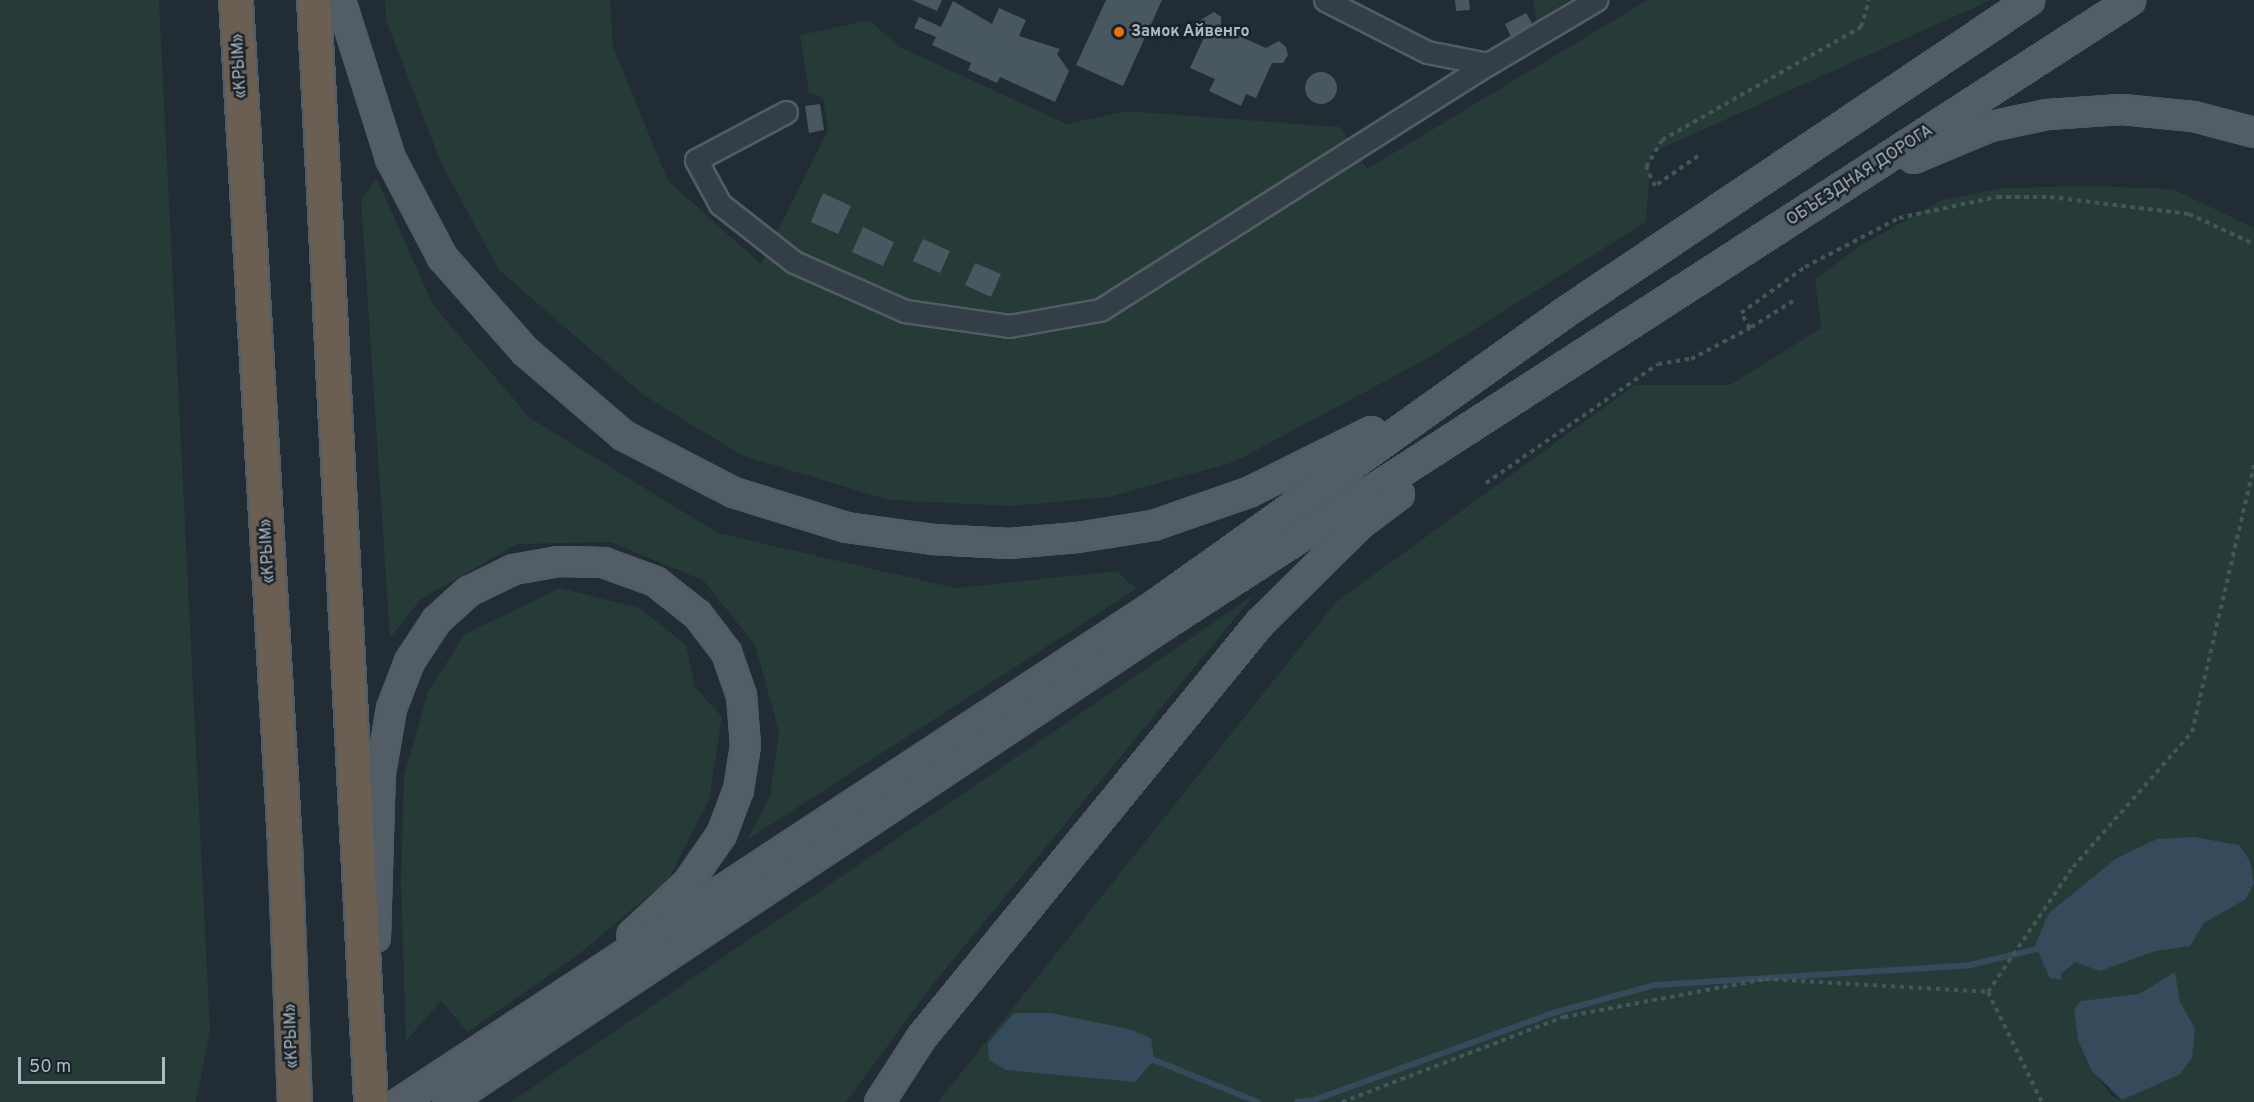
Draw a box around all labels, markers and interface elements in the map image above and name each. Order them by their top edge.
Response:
place label: Замок Айвенго [1131,22,1250,42]
marker: Замок Айвенго [1112,25,1126,39]
street label: «КРЫМ» [229,33,251,99]
street label: ОБЪЕЗДНАЯ ДОРОГА [1783,122,1937,230]
street label: «КРЫМ» [257,518,279,584]
street label: «КРЫМ» [281,1003,303,1069]
scale bar [21,1045,168,1083]
text: 50 m [29,1056,71,1079]

